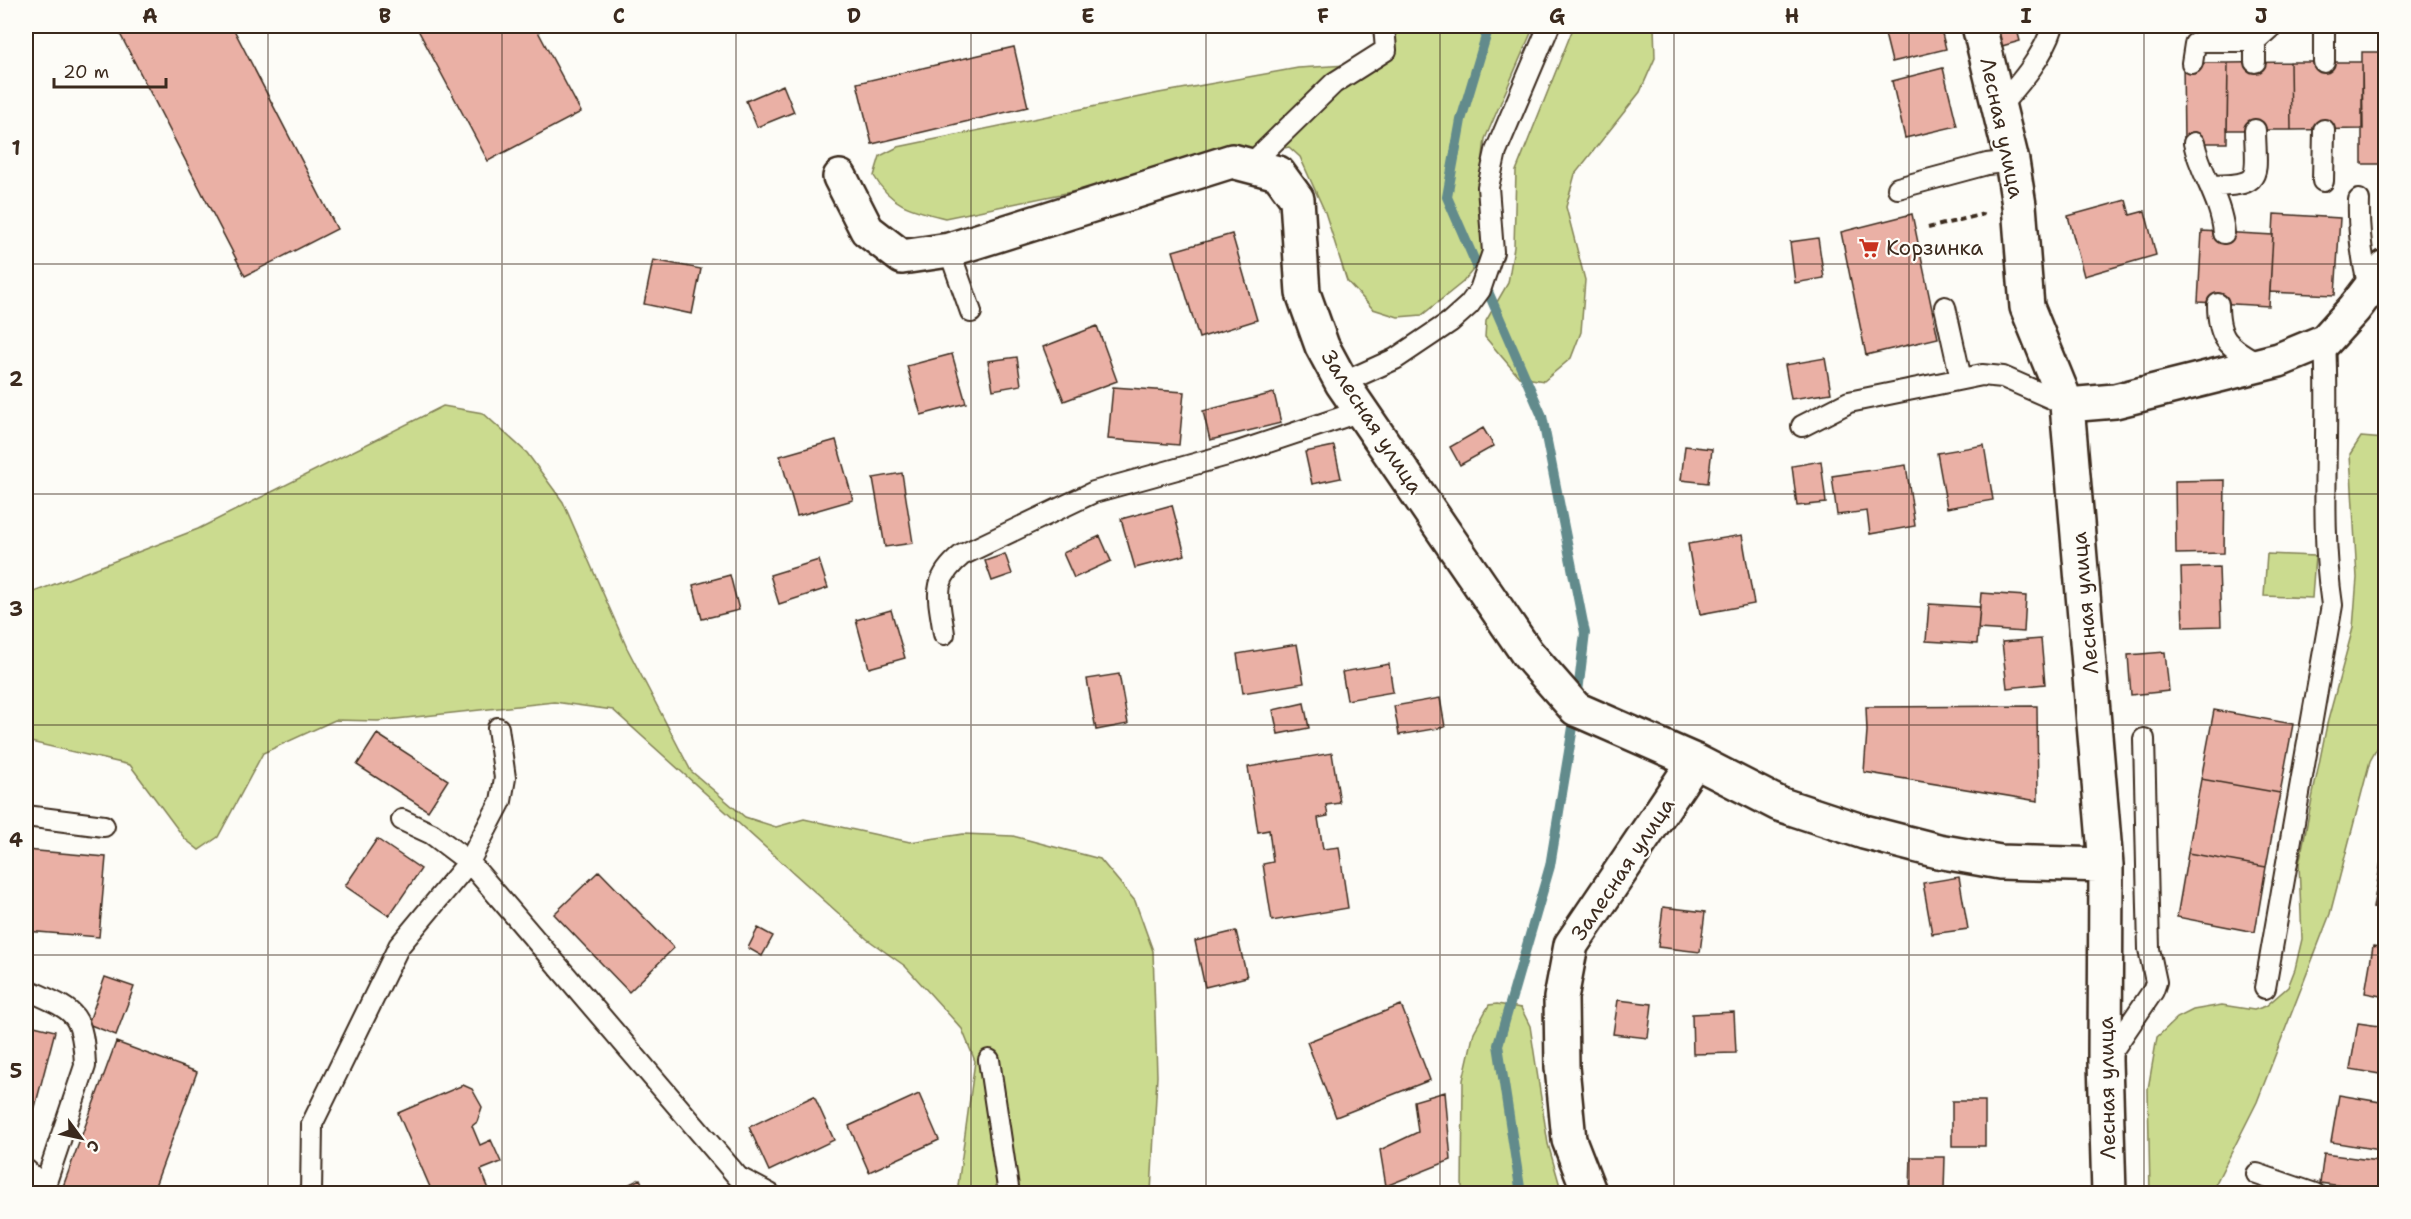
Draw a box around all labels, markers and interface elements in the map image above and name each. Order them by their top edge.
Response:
text: A [142,3,158,29]
text: B [379,3,391,29]
text: C [613,3,625,29]
text: D [847,3,861,29]
text: E [1081,3,1095,29]
text: F [1317,3,1329,29]
text: G [1549,3,1565,29]
text: H [1785,3,1799,29]
text: I [2020,3,2032,29]
text: J [2255,3,2268,29]
scale bar [54,51,166,89]
street label: Лесная улица [1973,55,2031,201]
text: 20 m [63,60,109,84]
text: 1 [11,135,21,161]
place label: Корзинка [1886,234,1983,262]
supermarket icon: Корзинка [1857,236,1881,260]
street label: Залесная улица [1315,344,1429,500]
text: 2 [9,366,23,392]
street label: Лесная улица [2065,531,2105,675]
text: 3 [9,596,23,622]
street label: Залесная улица [1565,792,1681,946]
text: 4 [9,827,23,853]
street label: Лесная улица [2092,1016,2122,1160]
text: 5 [10,1058,22,1084]
north arrow [51,1108,111,1168]
text: С [82,1136,105,1156]

